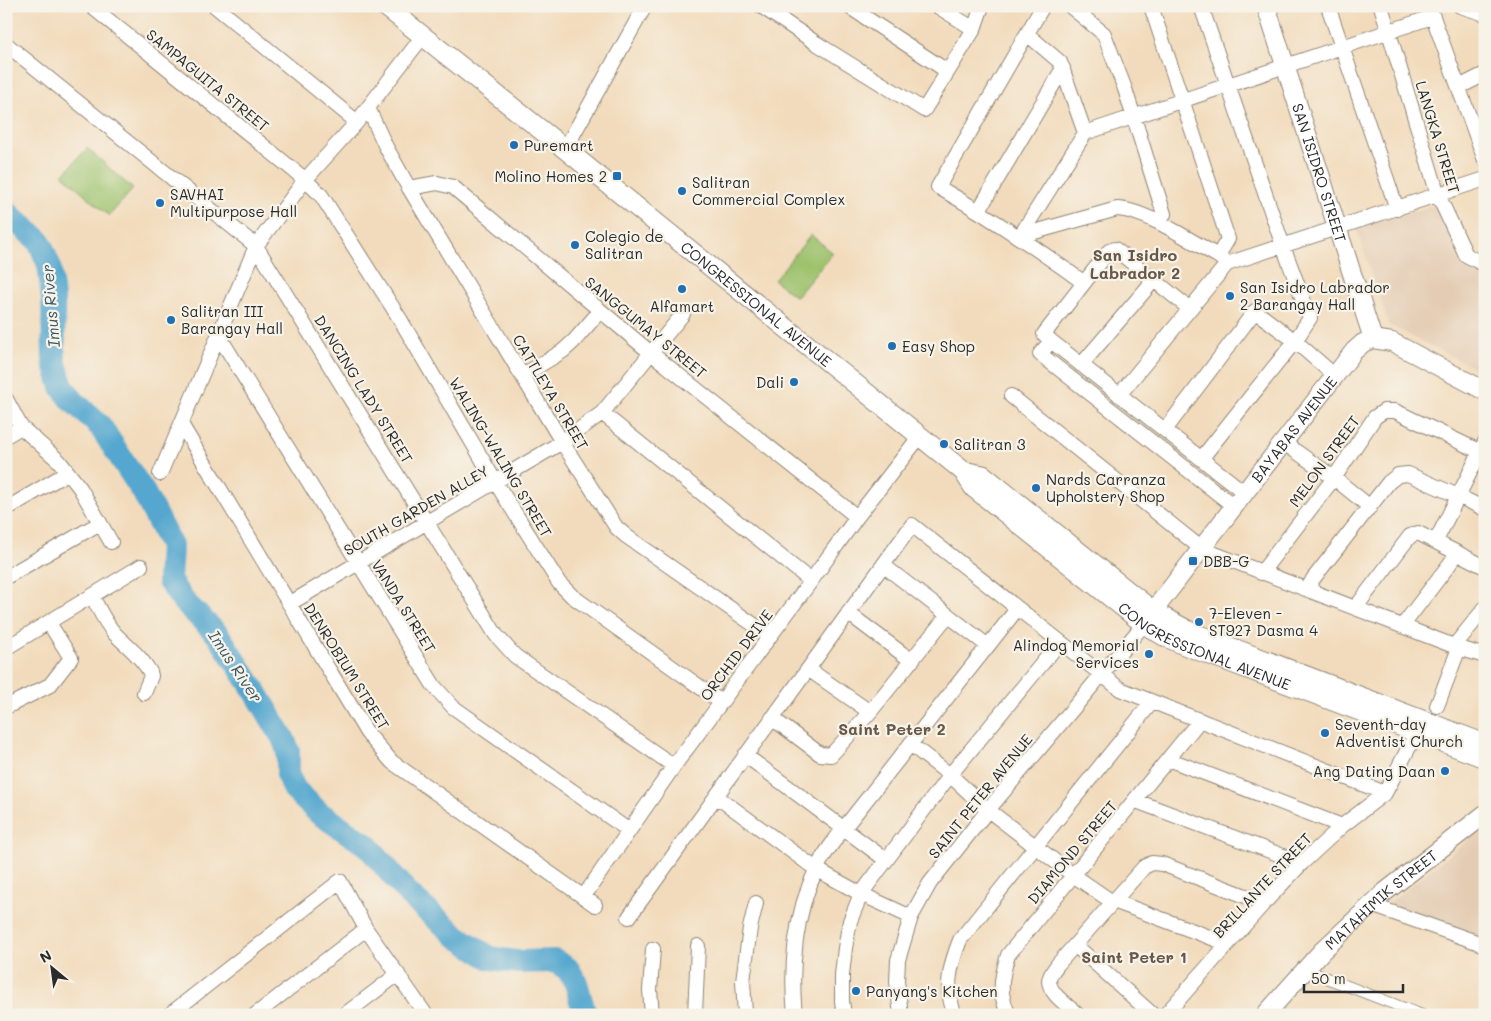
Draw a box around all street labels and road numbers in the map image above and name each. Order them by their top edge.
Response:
street label: SAMPAGUITA STREET [143,24,273,136]
street label: LANGKA STREET [1411,78,1465,196]
street label: SAN ISIDRO STREET [1288,101,1351,245]
street label: CONGRESSIONAL AVENUE [677,237,836,371]
street label: SANGGUMAY STREET [581,272,711,382]
street label: DANCING LADY STREET [310,311,418,467]
street label: CATTLEYA STREET [509,331,593,453]
street label: BAYABAS AVENUE [1246,372,1341,486]
street label: WALING-WALING STREET [445,373,557,541]
street label: MELON STREET [1284,411,1364,511]
street label: SOUTH GARDEN ALLEY [340,460,492,560]
street label: VANDA STREET [367,556,441,656]
street label: CONGRESSIONAL AVENUE [1114,597,1294,694]
street label: DENROBIUM STREET [300,599,394,733]
street label: ORCHID DRIVE [695,605,777,705]
street label: SAINT PETER AVENUE [924,729,1037,862]
street label: DIAMOND STREET [1023,796,1121,908]
street label: BRILLANTE STREET [1208,828,1316,942]
street label: MATAHIMIK STREET [1320,845,1441,954]

